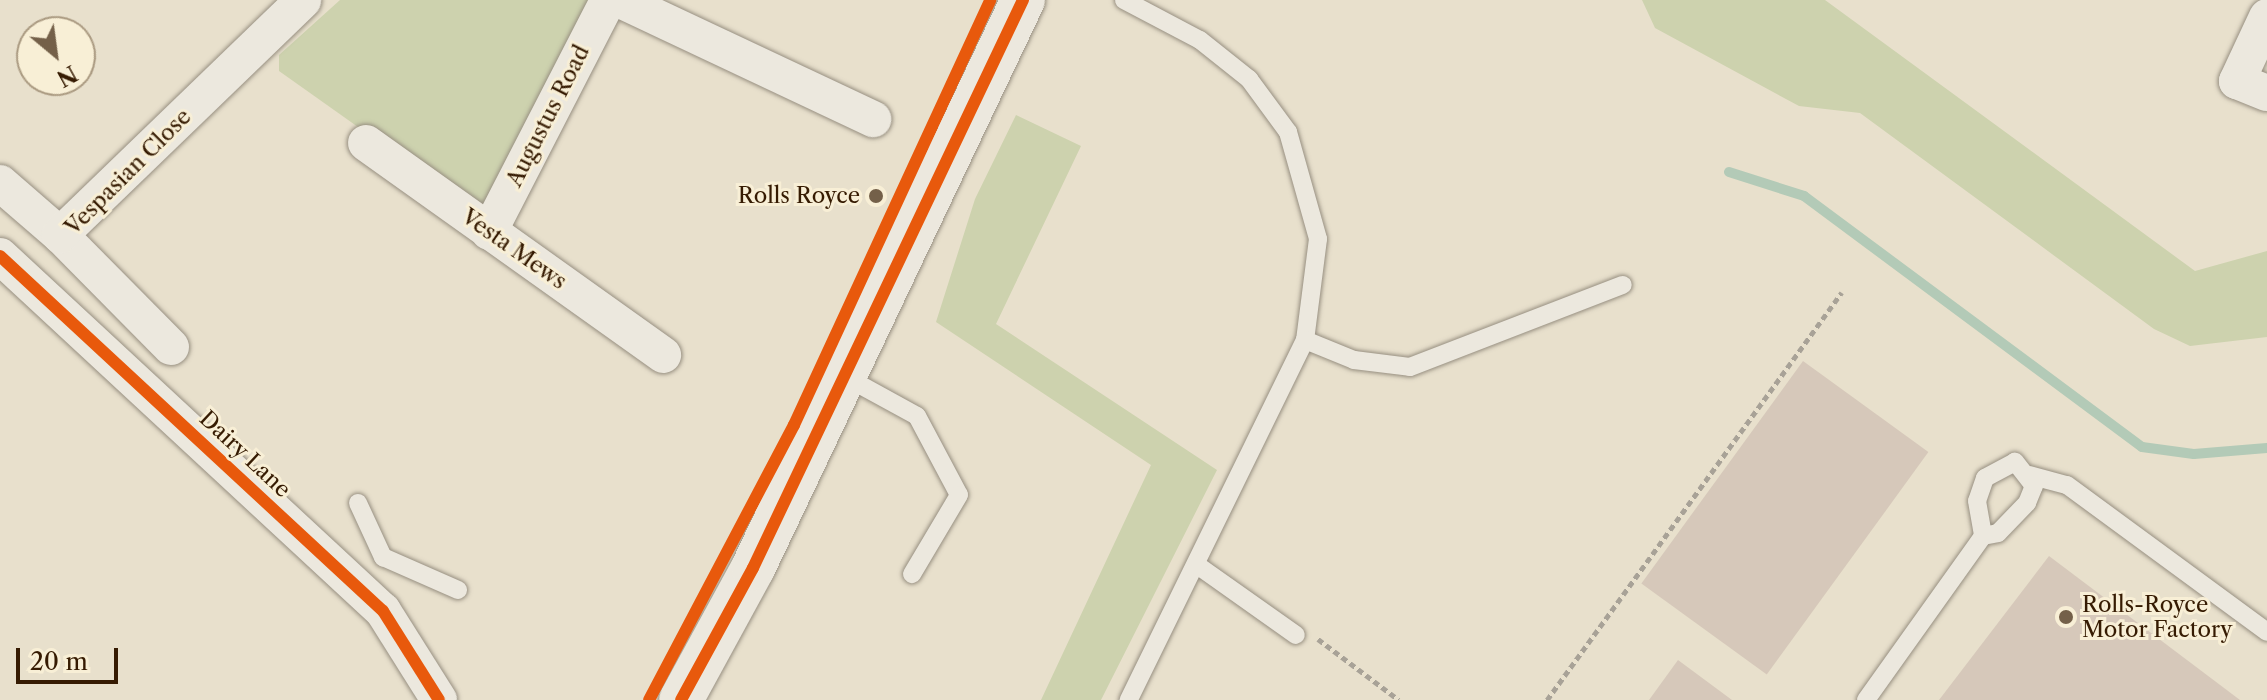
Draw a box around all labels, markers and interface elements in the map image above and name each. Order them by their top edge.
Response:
north arrow [16,16,96,96]
street label: Augustus Road [501,41,595,191]
text: N [52,59,82,92]
street label: Vespasian Close [59,103,197,241]
place label: Rolls Royce [738,183,860,209]
marker: Rolls Royce [867,187,885,205]
street label: Vesta Mews [456,203,572,295]
street label: Dairy Lane [194,405,296,503]
place label: Rolls-Royce Motor Factory [2082,591,2233,642]
marker: Rolls-Royce Motor Factory [2057,608,2075,626]
scale bar [20,632,122,682]
text: 20 m [30,647,88,676]

